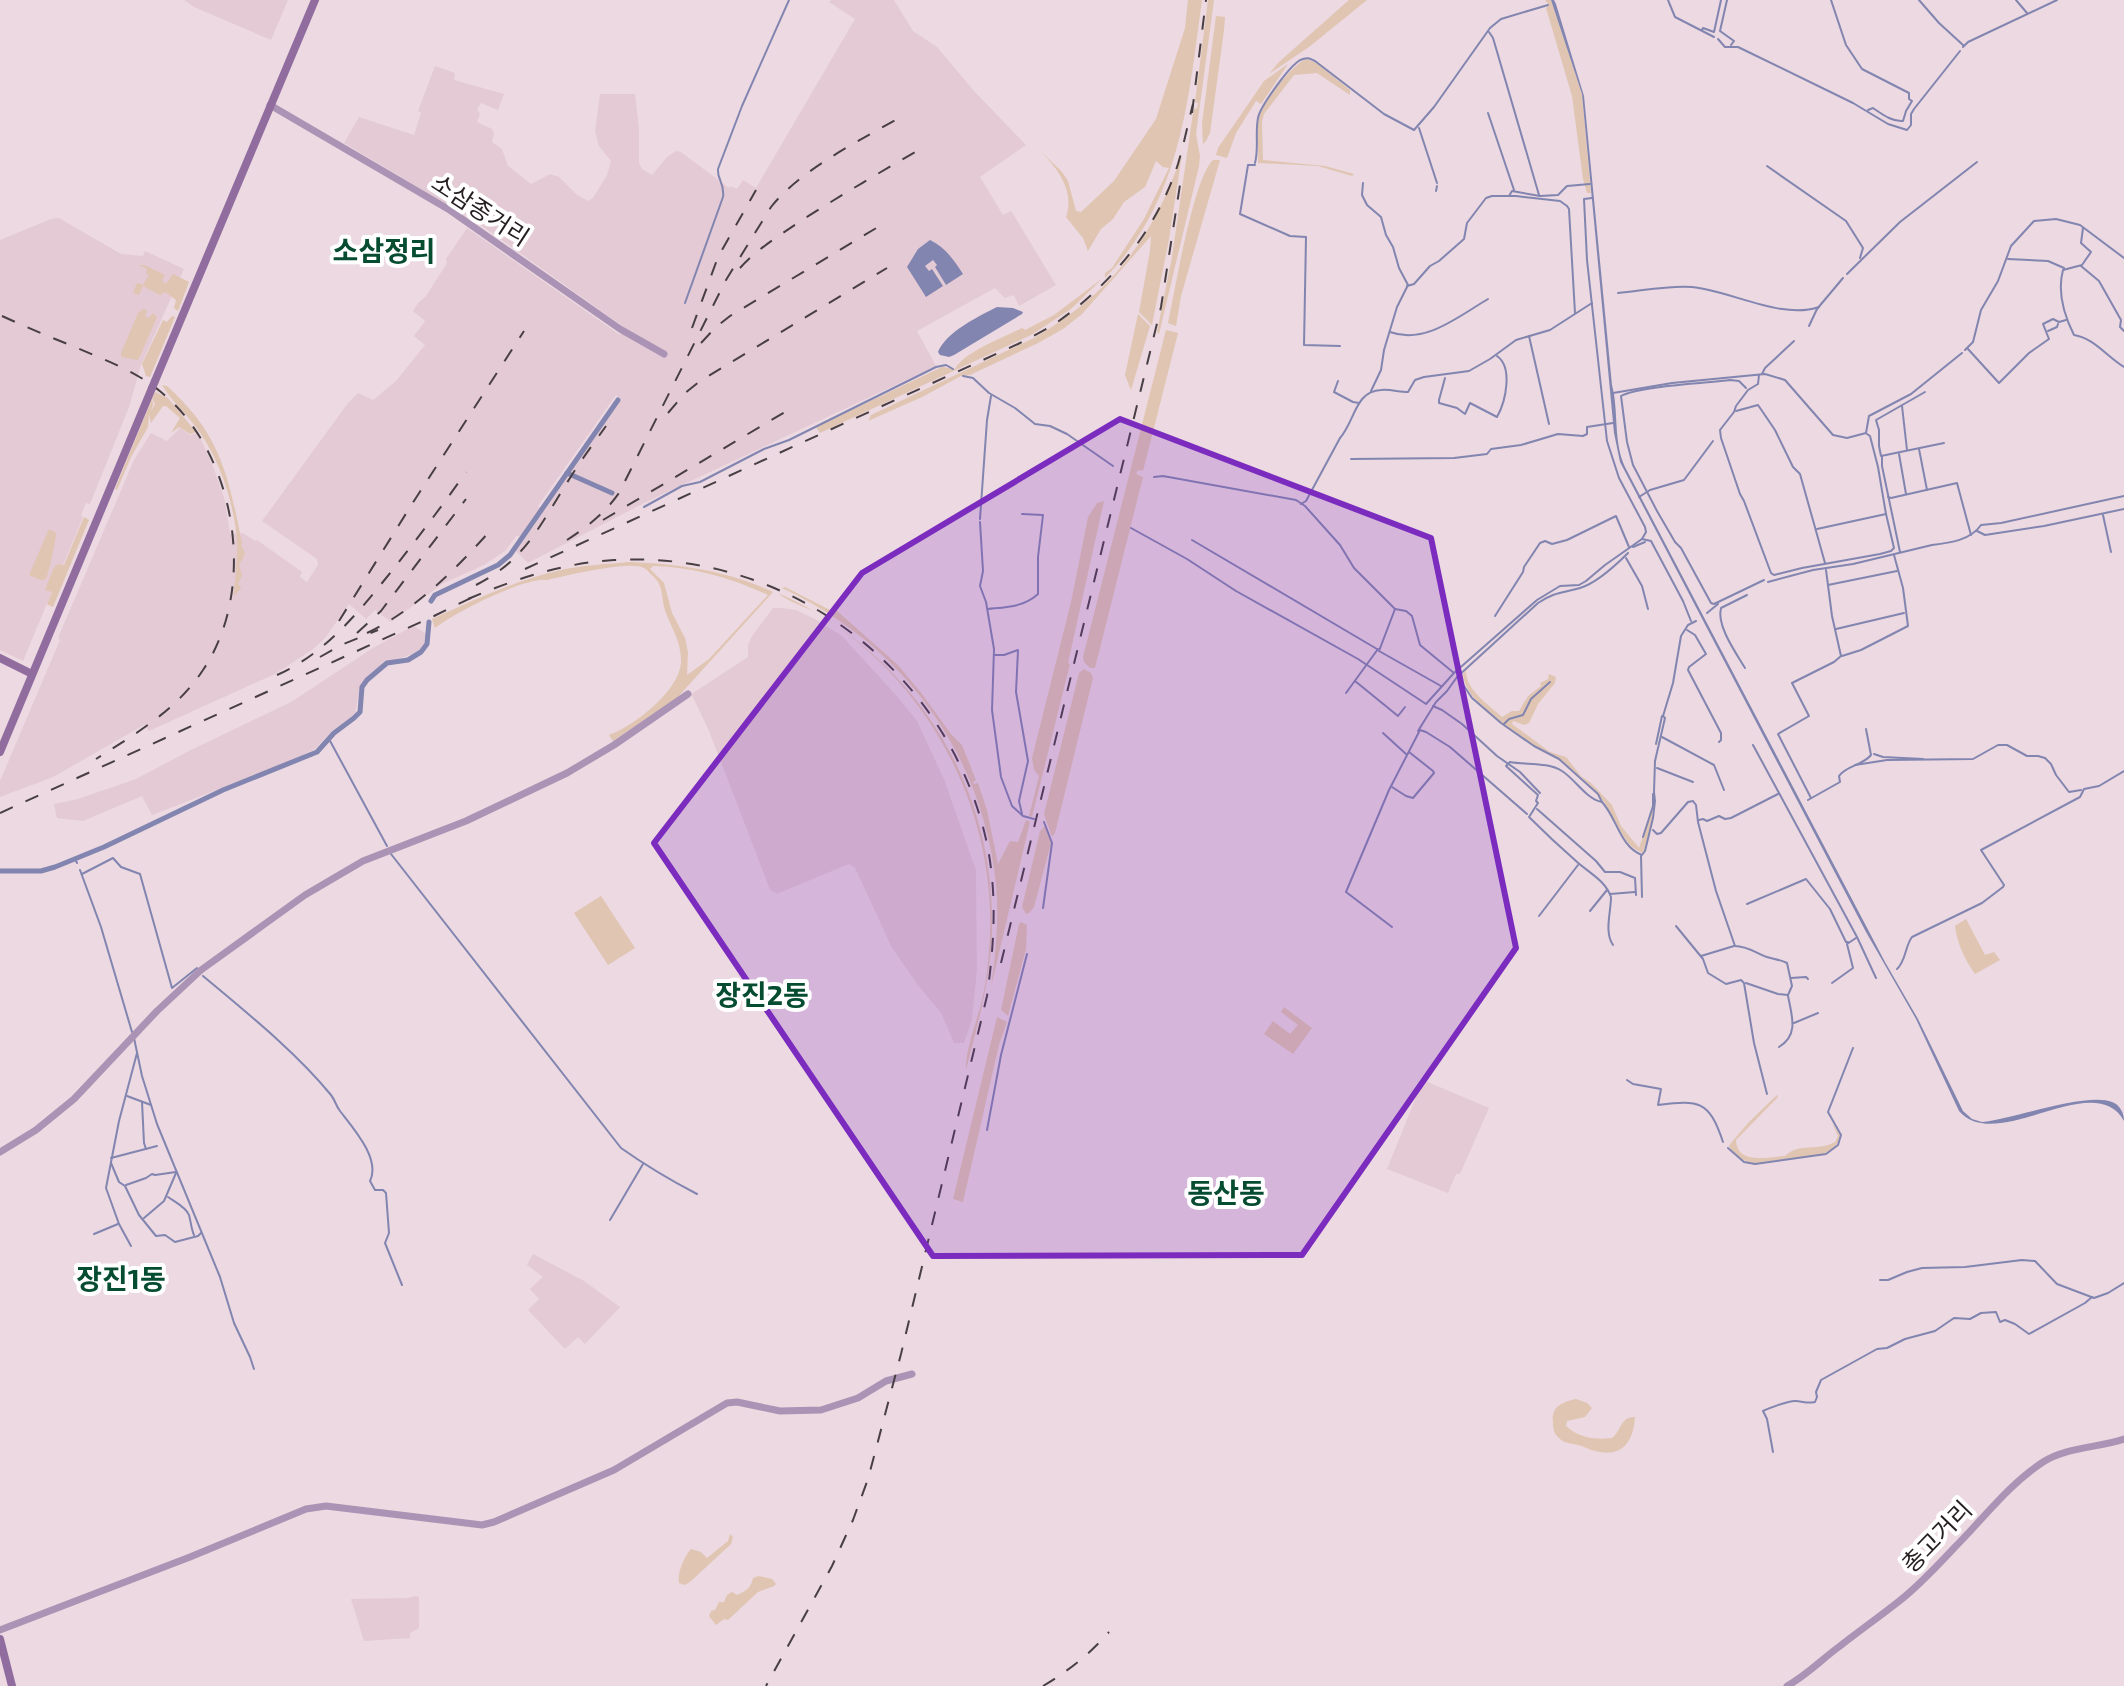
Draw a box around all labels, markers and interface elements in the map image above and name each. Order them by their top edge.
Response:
street label: 소삼종거리 [427,167,535,251]
district label: 소삼정리 [332,233,436,267]
district label: 장진2동 [715,977,809,1011]
district label: 동산동 [1187,1175,1265,1209]
district label: 장진1동 [76,1261,166,1295]
street label: 총고거리 [1895,1494,1977,1578]

